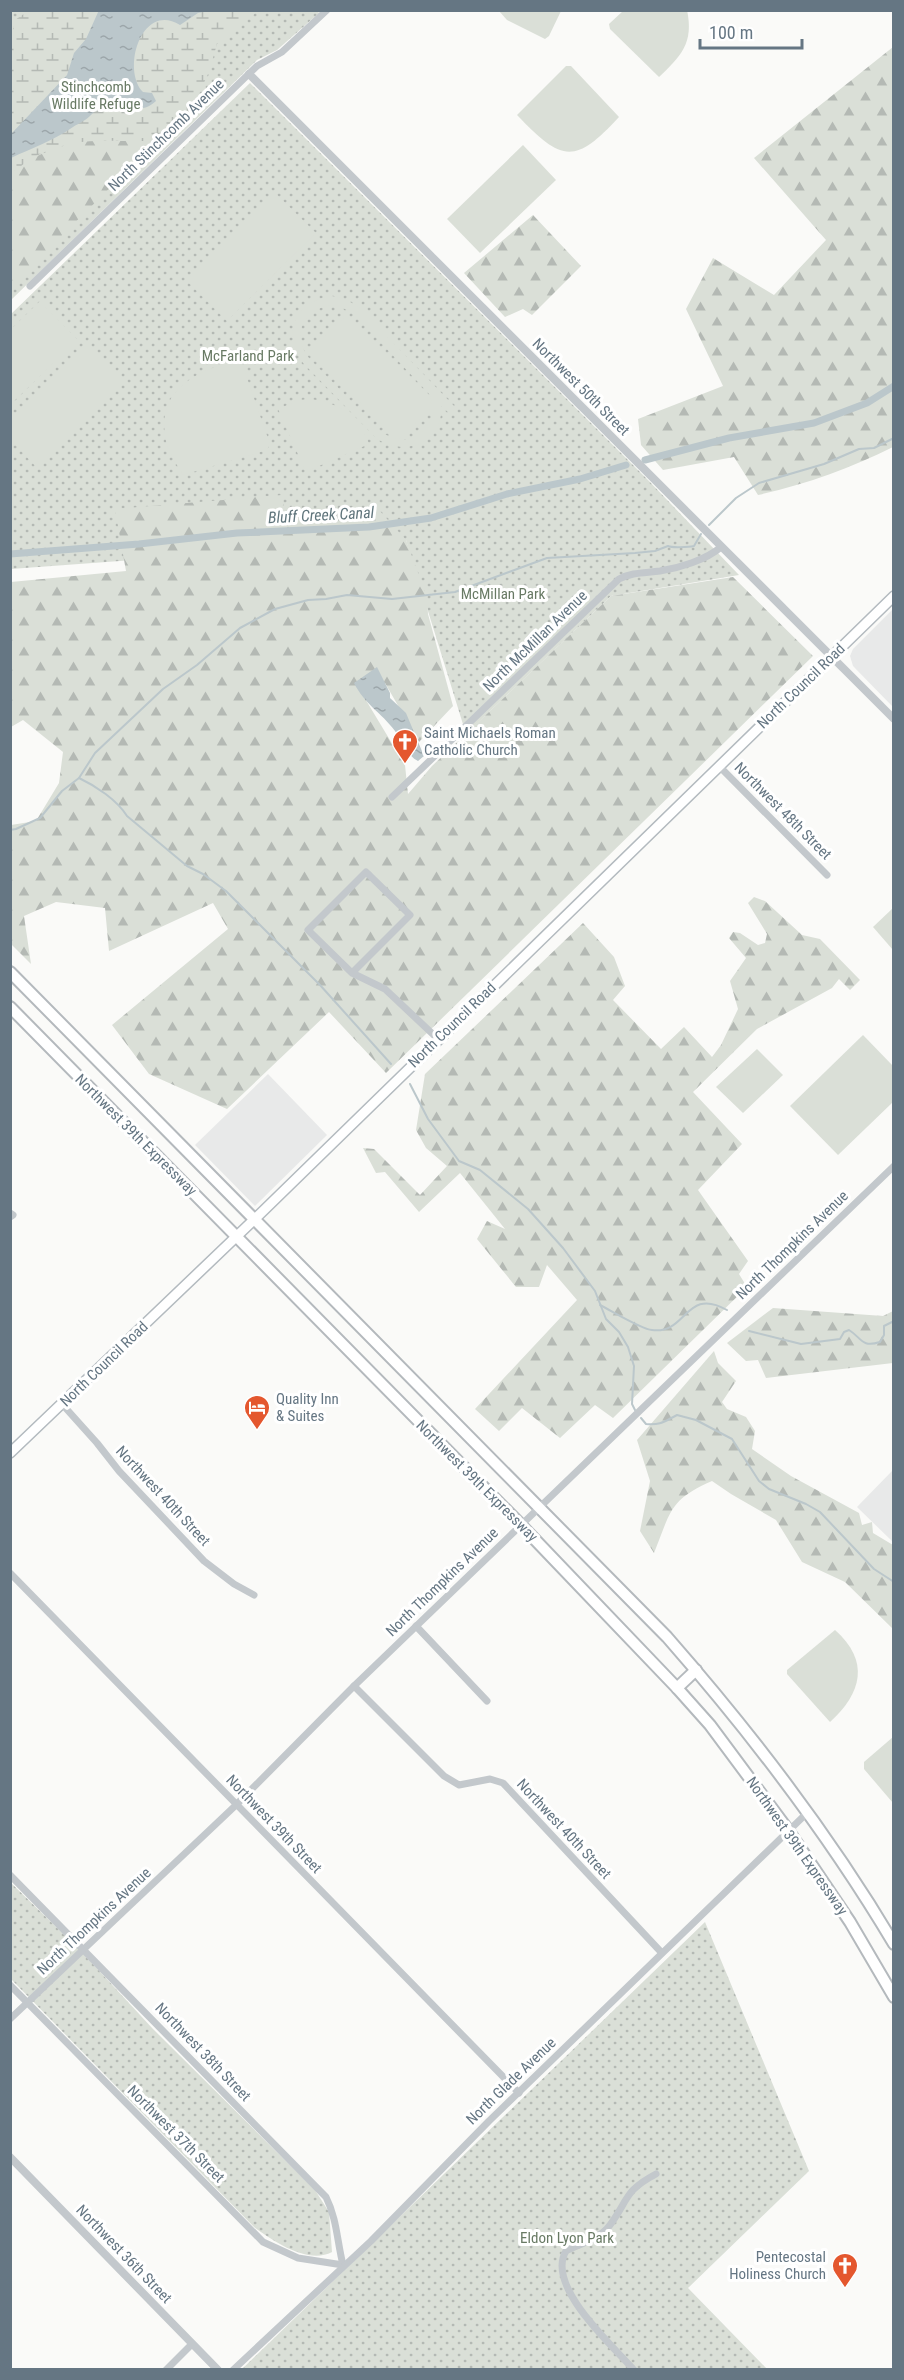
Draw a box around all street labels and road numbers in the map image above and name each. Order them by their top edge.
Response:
street label: North Stinchcomb Avenue [104,75,228,195]
street label: Northwest 50th Street [529,335,633,439]
street label: North McMillan Avenue [479,587,591,695]
street label: North Council Road [753,640,849,732]
street label: Northwest 48th Street [731,759,835,863]
street label: North Council Road [404,979,500,1071]
street label: Northwest 39th Expressway [71,1070,201,1200]
street label: North Thompkins Avenue [732,1187,852,1303]
street label: North Council Road [56,1318,152,1410]
street label: Northwest 39th Expressway [412,1416,542,1546]
street label: Northwest 40th Street [112,1442,214,1550]
street label: North Thompkins Avenue [382,1524,502,1640]
street label: Northwest 39th Street [222,1771,326,1877]
street label: Northwest 39th Expressway [742,1773,852,1919]
street label: Northwest 40th Street [513,1775,615,1883]
street label: North Thompkins Avenue [33,1864,155,1978]
street label: Northwest 38th Street [151,1999,255,2105]
street label: North Glade Avenue [462,2034,560,2128]
street label: Northwest 37th Street [124,2082,228,2186]
street label: Northwest 36th Street [72,2201,176,2307]

